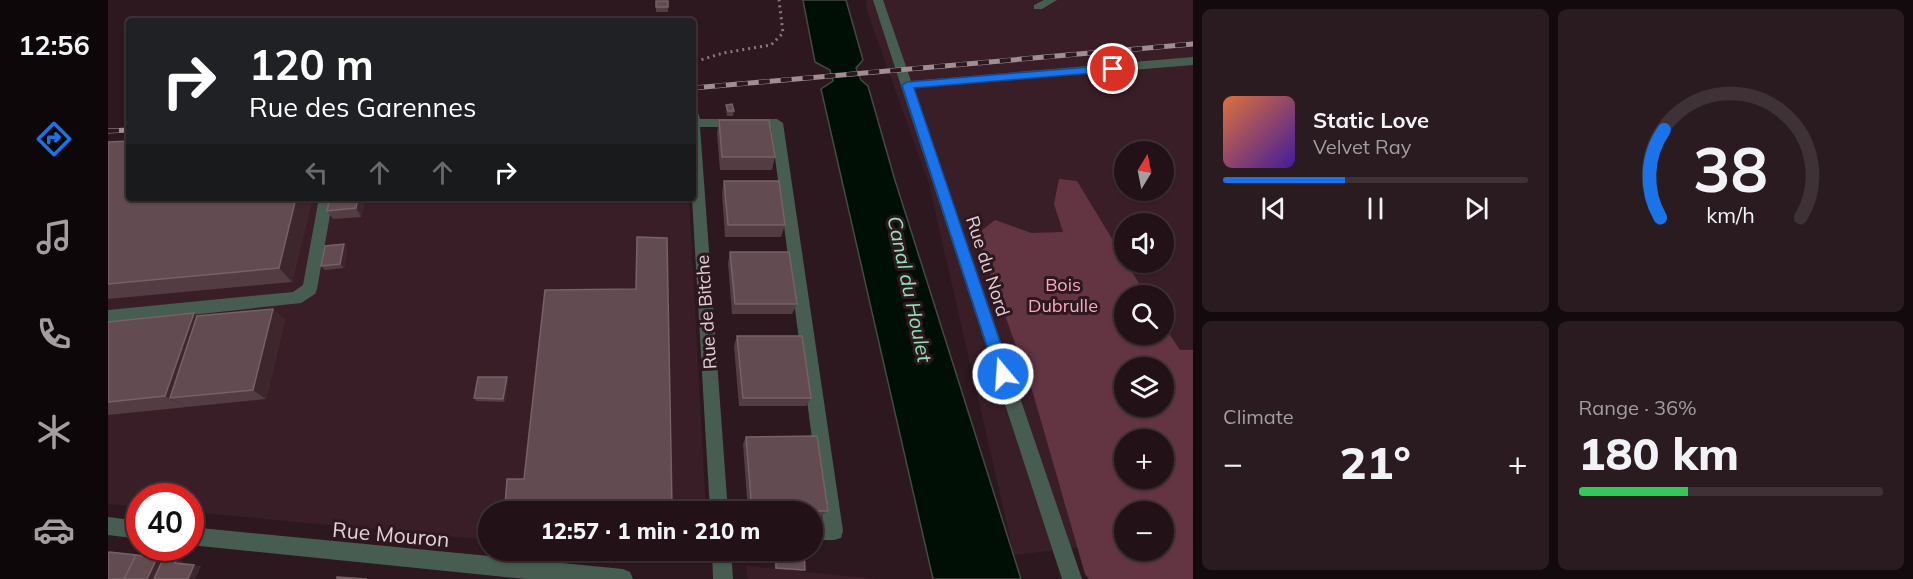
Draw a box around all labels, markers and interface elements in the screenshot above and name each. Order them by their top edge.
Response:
text: 12:56 [18,28,90,62]
text: 120 m [249,38,374,91]
icon: right [150,42,228,120]
pin [1087,43,1138,94]
icon: arrive [1096,52,1129,85]
text: Rue des Garennes [249,90,476,124]
text: Static Love [1313,106,1429,134]
icon: directions [33,118,75,160]
text: 38 [1693,129,1768,208]
text: Velvet Ray [1313,134,1411,159]
north arrow [1114,141,1174,201]
map controls [1114,141,1174,561]
icon: left [300,156,333,189]
icon: ahead [363,156,396,189]
icon: ahead [426,156,459,189]
icon: right [489,156,522,189]
icon: previous [1257,192,1290,225]
icon: pause [1359,192,1392,225]
icon: next [1460,192,1493,225]
text: km/h [1706,201,1755,228]
street label: Rue du Nord [961,213,1015,319]
button: sound [1114,213,1174,273]
water label: Canal du Houlet [882,214,938,365]
icon: music [33,216,75,258]
street label: Rue de Bitche [691,254,721,370]
park label: Bois Dubrulle [1028,273,1098,317]
button: search [1114,285,1174,345]
icon: phone [33,313,75,355]
position arrow [971,342,1035,406]
button: layers [1114,357,1174,417]
text: Range · 36% [1579,395,1697,420]
text: Climate [1223,404,1294,429]
icon: climate [33,411,75,453]
text: 180 km [1579,425,1739,481]
button: + [1114,429,1174,489]
text: 21° [1340,434,1411,490]
text: − [1223,442,1243,483]
text: + [1508,442,1528,483]
speed limit sign: 40 [126,483,204,561]
button: − [1114,501,1174,561]
icon: car [33,509,75,551]
street label: Rue Mouron [331,516,451,552]
text: 12:57 · 1 min · 210 m [541,517,760,545]

